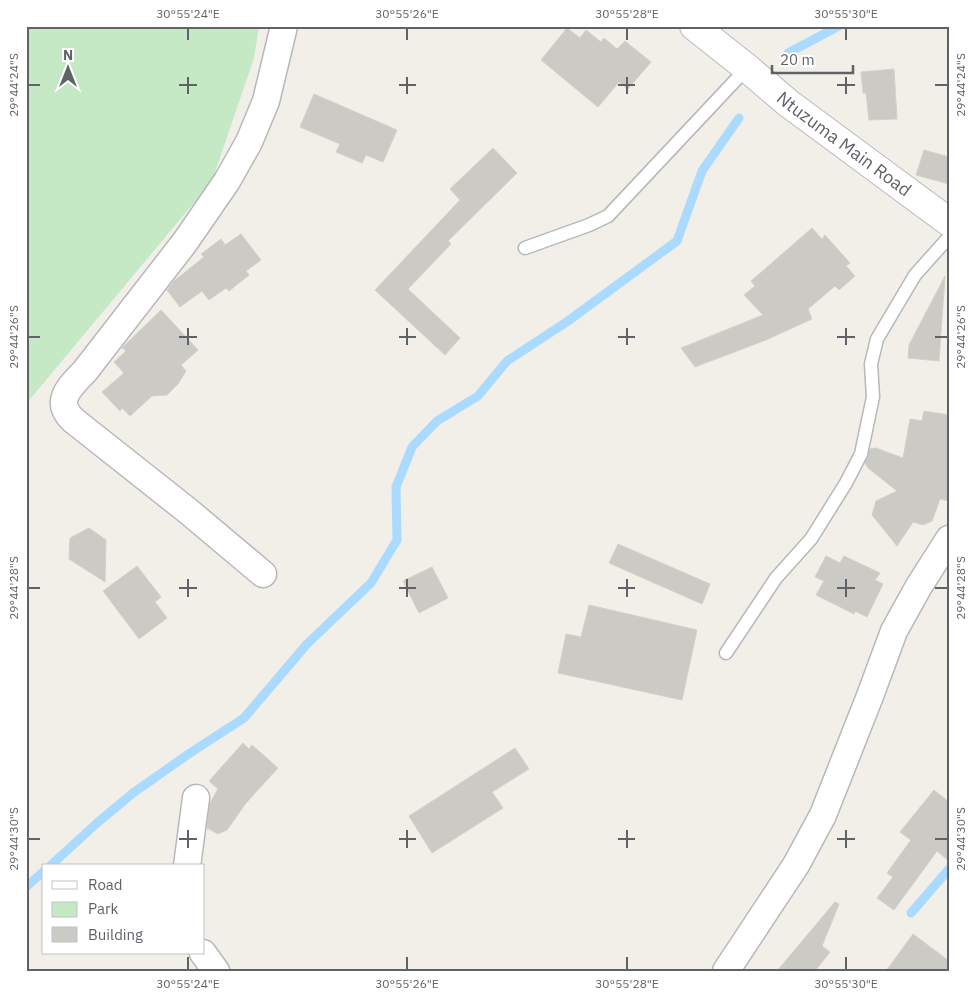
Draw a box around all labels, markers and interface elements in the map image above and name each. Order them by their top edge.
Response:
text: 30°55'24"E [156,6,220,21]
text: 30°55'26"E [375,6,439,21]
text: 30°55'28"E [595,6,659,21]
text: 30°55'30"E [814,6,878,21]
north arrow [42,42,92,92]
scale bar [772,42,854,74]
text: N [63,46,73,64]
text: 20 m [780,50,815,69]
text: 29°44'24"S [6,53,21,117]
text: 29°44'24"S [953,53,968,117]
street label: Ntuzuma Main Road [772,86,916,201]
text: 29°44'26"S [6,305,21,369]
text: 29°44'26"S [953,305,968,369]
text: 29°44'28"S [6,556,21,620]
text: 29°44'28"S [953,556,968,620]
text: 29°44'30"S [6,807,21,871]
text: 29°44'30"S [953,807,968,871]
legend [42,864,205,954]
text: Road [88,875,123,894]
text: Park [88,899,118,918]
text: Building [88,925,143,944]
text: 30°55'24"E [156,976,220,991]
text: 30°55'26"E [375,976,439,991]
text: 30°55'28"E [595,976,659,991]
text: 30°55'30"E [814,976,878,991]

